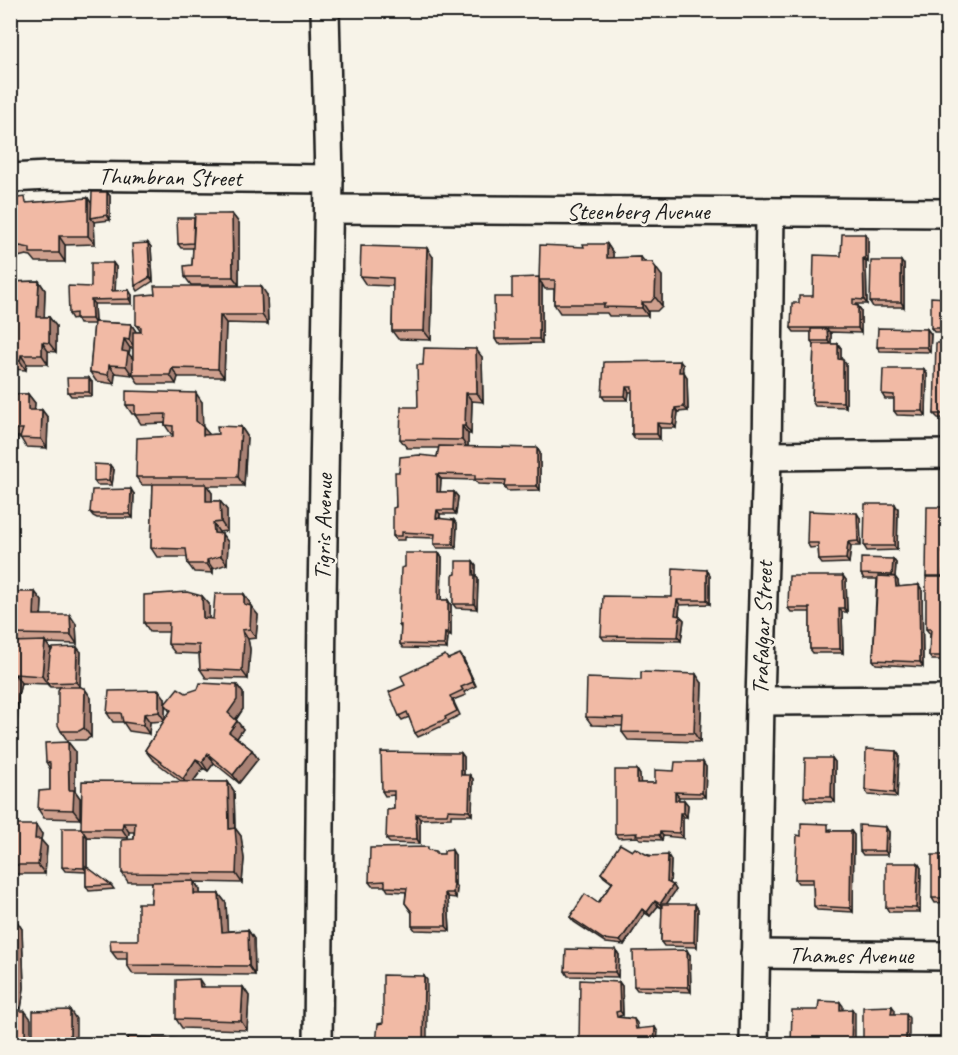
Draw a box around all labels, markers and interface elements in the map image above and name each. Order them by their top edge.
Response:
street label: Thumbran Street [98,161,244,193]
street label: Steenberg Avenue [567,196,712,226]
street label: Tigris Avenue [307,471,339,580]
street label: Trafalgar Street [745,559,779,695]
street label: Thames Avenue [789,940,916,970]

